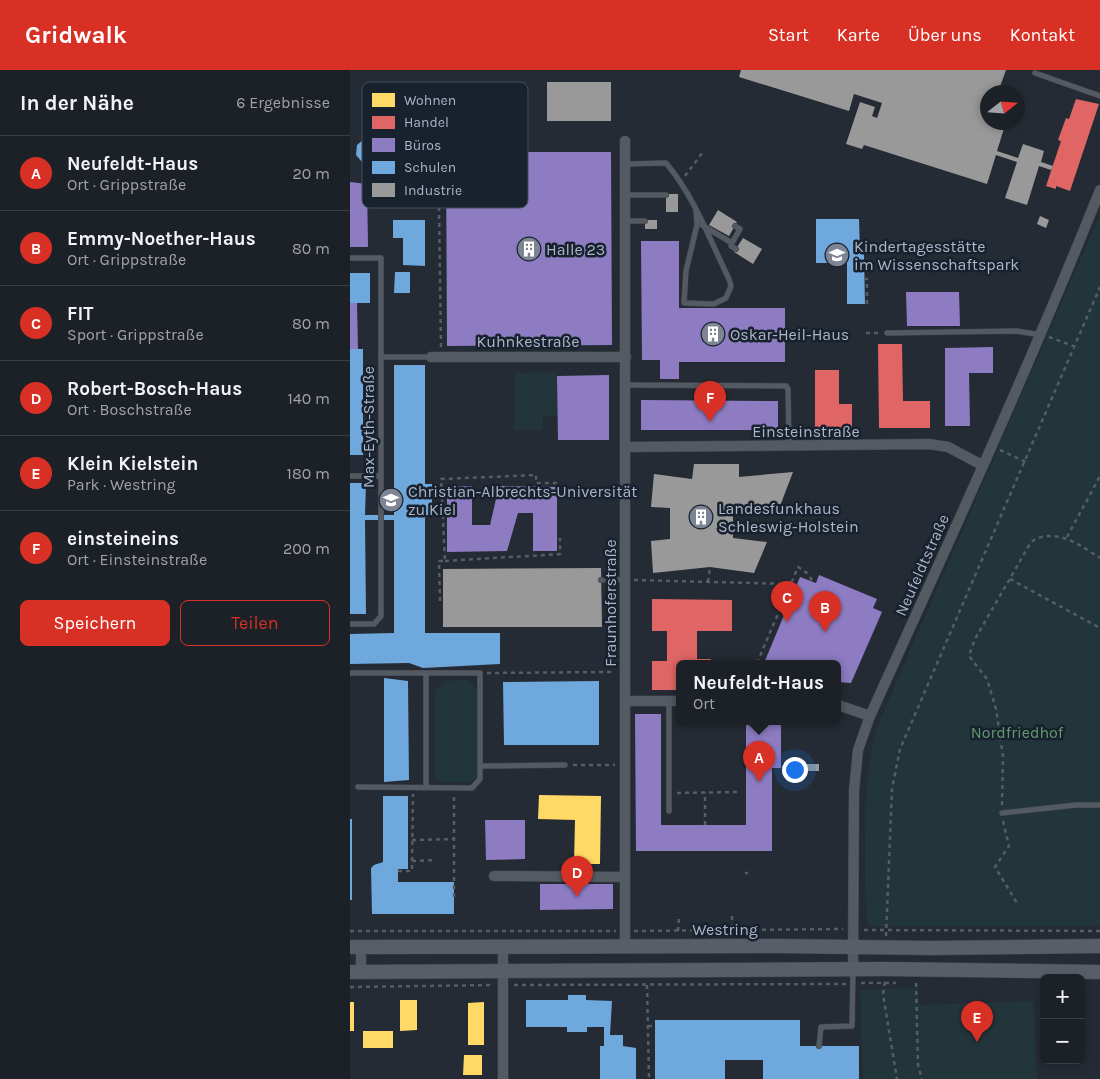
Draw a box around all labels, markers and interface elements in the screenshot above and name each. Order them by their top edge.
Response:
text: Gridwalk [25,21,127,49]
text: Start [768,24,809,46]
text: Karte [837,24,880,46]
text: Über uns [908,24,982,46]
text: Kontakt [1010,24,1075,46]
legend [362,82,528,208]
north arrow [980,85,1025,130]
text: In der Nähe [20,91,134,115]
text: Wohnen [404,92,456,109]
text: 6 Ergebnisse [236,93,330,112]
text: Handel [404,114,449,131]
text: Büros [404,137,441,154]
text: Neufeldt-Haus [67,153,198,175]
text: Schulen [404,159,456,176]
text: A [31,164,41,183]
text: 20 m [292,164,330,183]
text: Ort · Grippstraße [67,175,186,194]
text: Industrie [404,182,462,199]
text: Emmy-Noether-Haus [67,228,256,250]
building icon: Halle 23 [516,236,542,262]
place label: Kindertagesstätte im Wissenschaftspark [854,237,1019,274]
text: B [31,239,41,258]
text: 80 m [292,239,330,258]
place label: Halle 23 [546,240,605,259]
school or university icon: Kindertagesstätte im Wissenschaftspark [824,242,850,268]
text: Ort · Grippstraße [67,250,186,269]
text: FIT [67,303,93,325]
text: C [31,314,41,333]
text: 80 m [292,314,330,333]
building icon: Oskar-Heil-Haus [700,321,726,347]
text: Sport · Grippstraße [67,325,204,344]
place label: Oskar-Heil-Haus [730,325,849,344]
street label: Kuhnkestraße [477,332,580,351]
street label: Max-Eyth-Straße [359,366,378,488]
text: Robert-Bosch-Haus [67,378,242,400]
pin: F [694,381,726,422]
text: D [31,389,41,408]
text: 140 m [288,389,330,408]
text: Ort · Boschstraße [67,400,192,419]
street label: Einsteinstraße [752,422,860,441]
text: Klein Kielstein [67,453,198,475]
text: E [31,464,41,483]
text: 180 m [287,464,330,483]
text: Park · Westring [67,475,176,494]
place label: Christian-Albrechts-Universität zu Kiel [408,482,637,519]
school or university icon: Christian-Albrechts-Universität zu Kiel [378,487,404,513]
place label: Landesfunkhaus Schleswig-Holstein [718,499,859,536]
building icon: Landesfunkhaus Schleswig-Holstein [688,504,714,530]
street label: Neufeldtstraße [891,511,953,619]
text: einsteineins [67,528,179,550]
text: F [32,539,40,558]
text: 200 m [283,539,330,558]
street label: Fraunhoferstraße [601,539,620,667]
text: Ort · Einsteinstraße [67,550,207,569]
pin: C [771,581,803,622]
pin: B [809,591,841,632]
button: Speichern [20,600,170,646]
button: Teilen [180,600,330,646]
popup [676,660,841,725]
text: Neufeldt-Haus [693,672,824,694]
text: Ort [693,694,715,713]
park label: Nordfriedhof [971,723,1064,742]
pin: A [743,741,775,782]
your location [782,757,808,783]
pin: D [561,856,593,897]
street label: Westring [692,920,758,939]
map controls [1040,974,1085,1064]
button: + [1040,974,1085,1019]
pin: E [961,1001,993,1042]
button: − [1040,1019,1085,1064]

